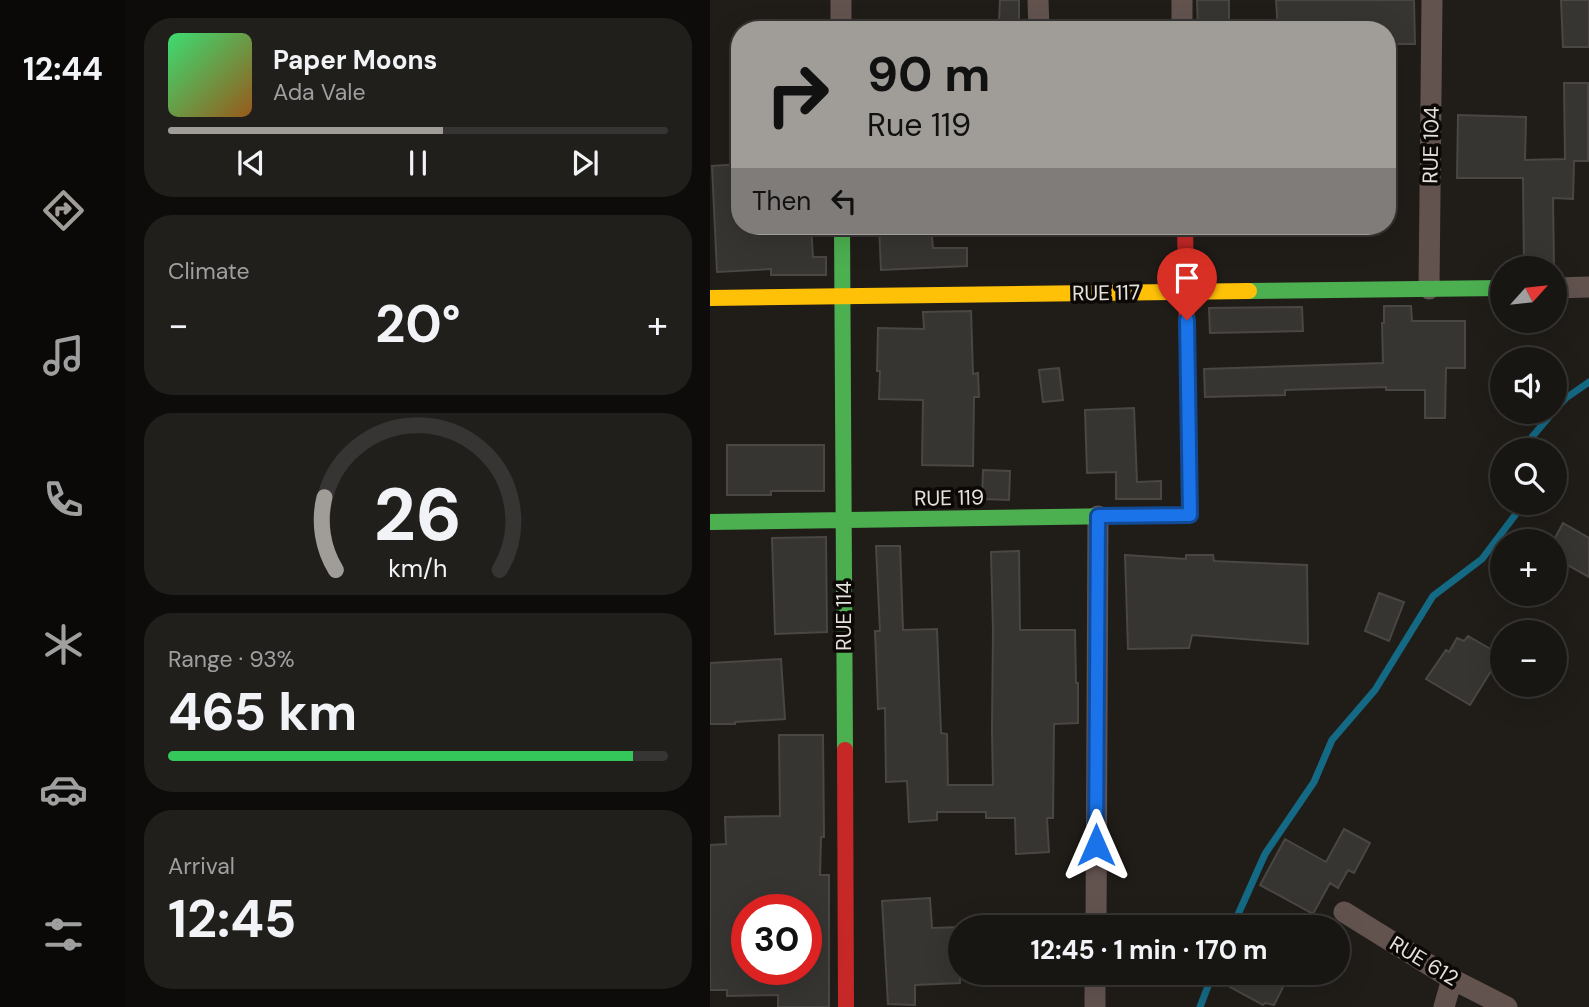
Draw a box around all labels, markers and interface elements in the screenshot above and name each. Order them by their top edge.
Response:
text: 90 m [867,42,990,106]
text: Paper Moons [273,43,437,77]
text: 12:44 [23,48,103,90]
icon: right [752,49,843,140]
text: Ada Vale [273,77,366,107]
text: Rue 119 [867,104,971,146]
street label: RUE 104 [1416,106,1446,184]
icon: previous [232,144,270,182]
icon: pause [399,144,437,182]
icon: next [566,144,604,182]
icon: left [825,182,863,220]
text: Then [752,184,811,218]
icon: directions [39,186,88,235]
pin [1157,248,1217,320]
text: Climate [168,256,250,286]
north arrow [1490,256,1568,332]
map controls [1490,256,1567,697]
icon: arrive [1168,259,1206,297]
street label: RUE 117 [1072,278,1140,308]
text: 20° [375,290,461,358]
text: − [168,300,189,350]
text: + [647,300,668,350]
icon: music [39,331,88,380]
button: sound [1490,347,1567,424]
button: search [1490,438,1567,515]
text: 26 [374,468,462,563]
icon: phone [39,475,88,524]
street label: RUE 119 [914,483,984,513]
button: + [1490,529,1567,606]
text: km/h [388,551,448,584]
street label: RUE 114 [830,581,858,651]
icon: climate [39,620,88,669]
button: − [1490,620,1567,697]
text: Range · 93% [168,644,295,674]
text: 465 km [168,678,357,746]
icon: car [39,765,88,814]
position arrow [1059,808,1133,882]
text: Arrival [168,851,235,881]
text: 12:45 [168,885,296,953]
speed limit sign: 30 [731,894,822,985]
icon: filters [39,910,88,959]
street label: RUE 612 [1384,930,1464,992]
text: 12:45 · 1 min · 170 m [1030,933,1268,967]

